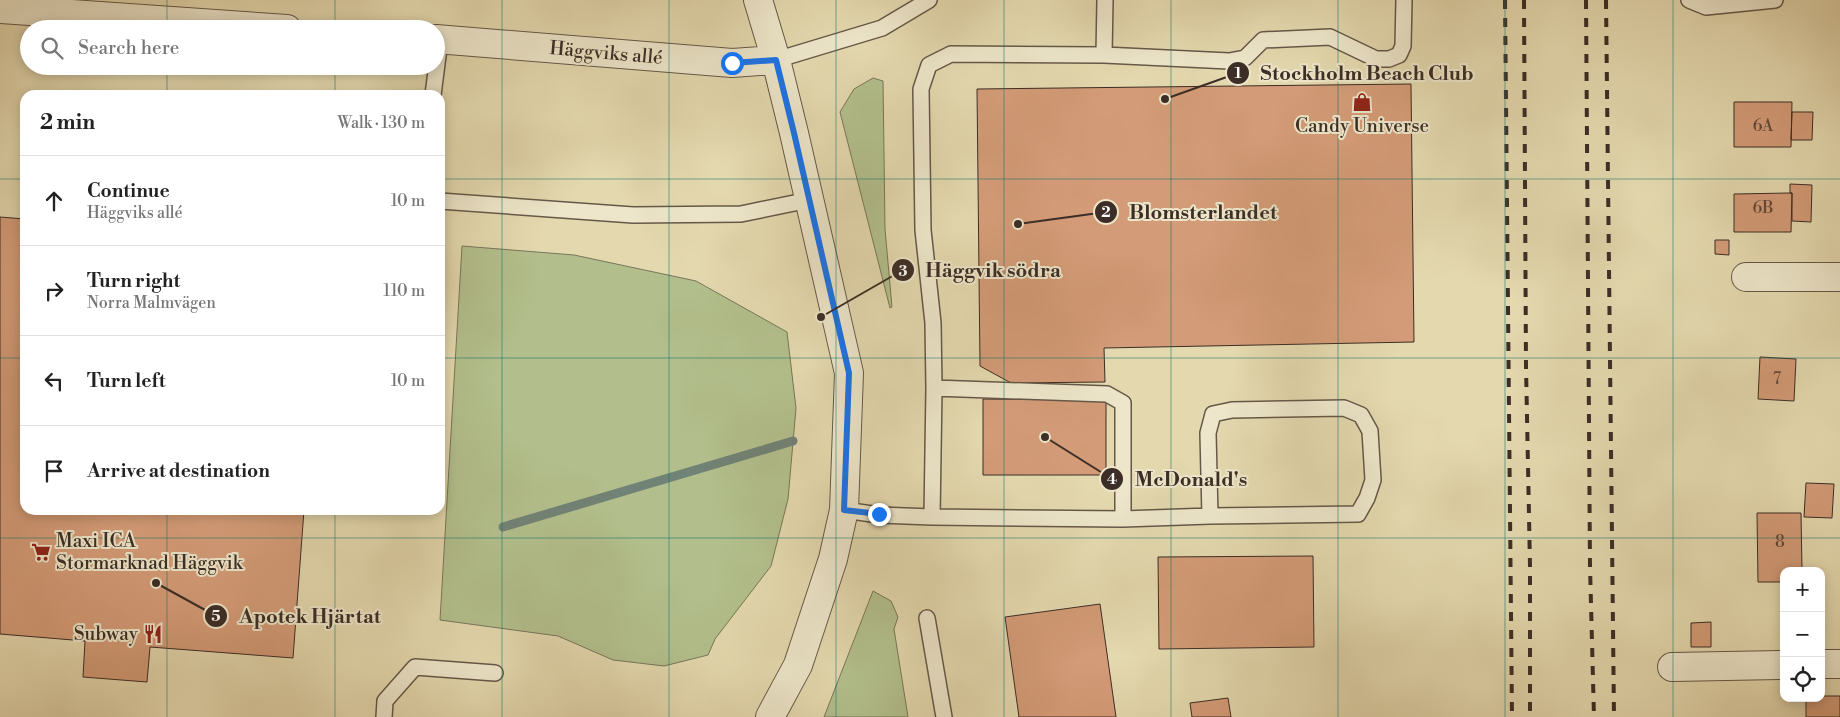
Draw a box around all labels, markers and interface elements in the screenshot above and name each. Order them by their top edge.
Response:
search box [20,20,445,75]
icon: search [38,34,66,62]
text: Search here [78,36,179,60]
street label: Häggviks allé [548,36,664,70]
route start [721,52,744,75]
callout: Stockholm Beach Club [1225,55,1483,90]
text: Stockholm Beach Club [1260,62,1474,87]
text: 1 [1234,64,1242,83]
shop icon: Candy Universe [1351,91,1373,113]
text: 2 min [40,110,95,136]
text: Walk · 130 m [337,113,425,133]
place label: Candy Universe [1295,114,1429,138]
house number: 6A [1753,116,1774,136]
text: Continue [87,179,170,203]
icon: ahead [40,187,68,215]
text: 10 m [391,191,425,211]
callout: Blomsterlandet [1094,194,1287,229]
house number: 6B [1753,198,1773,218]
text: Blomsterlandet [1129,201,1278,226]
text: Häggviks allé [87,203,183,223]
text: 2 [1101,203,1111,222]
callout: Häggvik södra [890,253,1071,288]
text: Häggvik södra [925,259,1061,284]
text: 3 [898,262,908,281]
text: Turn right [87,269,180,293]
icon: right [40,277,68,305]
text: 110 m [383,281,425,301]
text: Norra Malmvägen [87,293,216,313]
icon: left [40,367,68,395]
text: Turn left [87,369,166,393]
house number: 7 [1773,369,1781,389]
text: 10 m [391,371,425,391]
icon: arrive [40,457,68,485]
text: Arrive at destination [87,459,270,483]
callout: McDonald's [1099,462,1257,497]
text: McDonald's [1135,468,1247,493]
text: 4 [1107,470,1117,489]
route end [868,503,891,526]
place label: Maxi ICA Stormarknad Häggvik [56,529,244,575]
house number: 8 [1775,532,1785,552]
supermarket icon: Maxi ICA Stormarknad Häggvik [30,541,52,563]
map controls [1780,567,1825,702]
button: + [1780,567,1825,612]
callout: Apotek Hjärtat [204,598,391,633]
text: Apotek Hjärtat [238,605,382,630]
text: 5 [211,607,221,626]
button: − [1780,612,1825,657]
place label: Subway [74,622,139,646]
restaurant icon: Subway [142,623,164,645]
button: locate [1780,657,1825,702]

